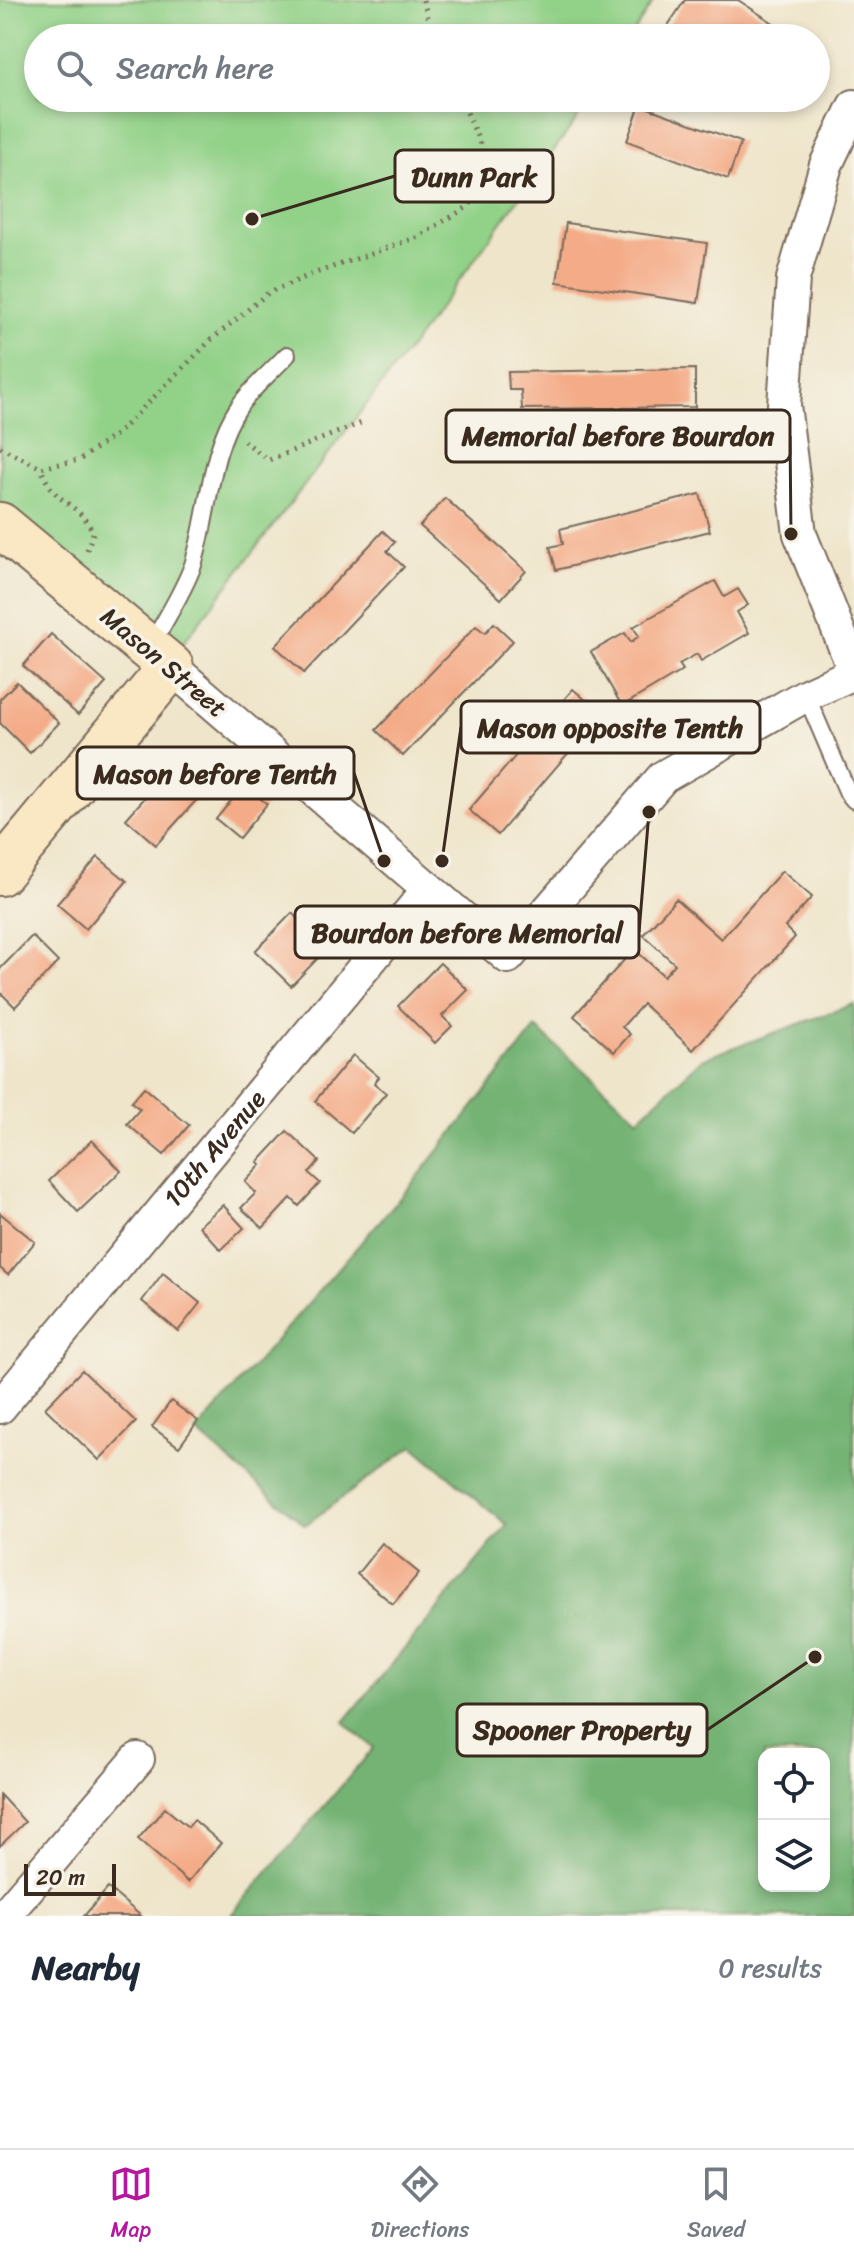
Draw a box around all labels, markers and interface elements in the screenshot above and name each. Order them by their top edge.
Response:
search box [24,24,830,112]
text: Search here [116,41,274,95]
icon: search [52,46,96,90]
callout: Dunn Park [395,150,553,202]
text: Dunn Park [411,152,538,201]
callout: Memorial before Bourdon [446,410,790,462]
text: Memorial before Bourdon [461,411,775,460]
street label: Mason Street [90,595,238,729]
callout: Mason opposite Tenth [461,701,760,753]
text: Mason opposite Tenth [476,703,743,752]
callout: Mason before Tenth [77,747,354,799]
text: Mason before Tenth [92,749,337,798]
callout: Bourdon before Memorial [295,906,639,958]
text: Bourdon before Memorial [311,908,624,957]
street label: 10th Avenue [151,1078,278,1218]
callout: Spooner Property [457,1704,707,1756]
text: Spooner Property [472,1705,693,1754]
map controls [758,1748,830,1892]
button: locate [758,1748,830,1820]
button: layers [758,1820,830,1892]
text: 20 m [36,1858,85,1897]
scale bar [24,1860,116,1896]
text: Nearby [32,1938,140,1998]
text: 0 results [718,1945,822,1991]
tab: Map [109,2162,153,2249]
tab: Directions [371,2162,469,2249]
tab: Saved [687,2162,745,2249]

